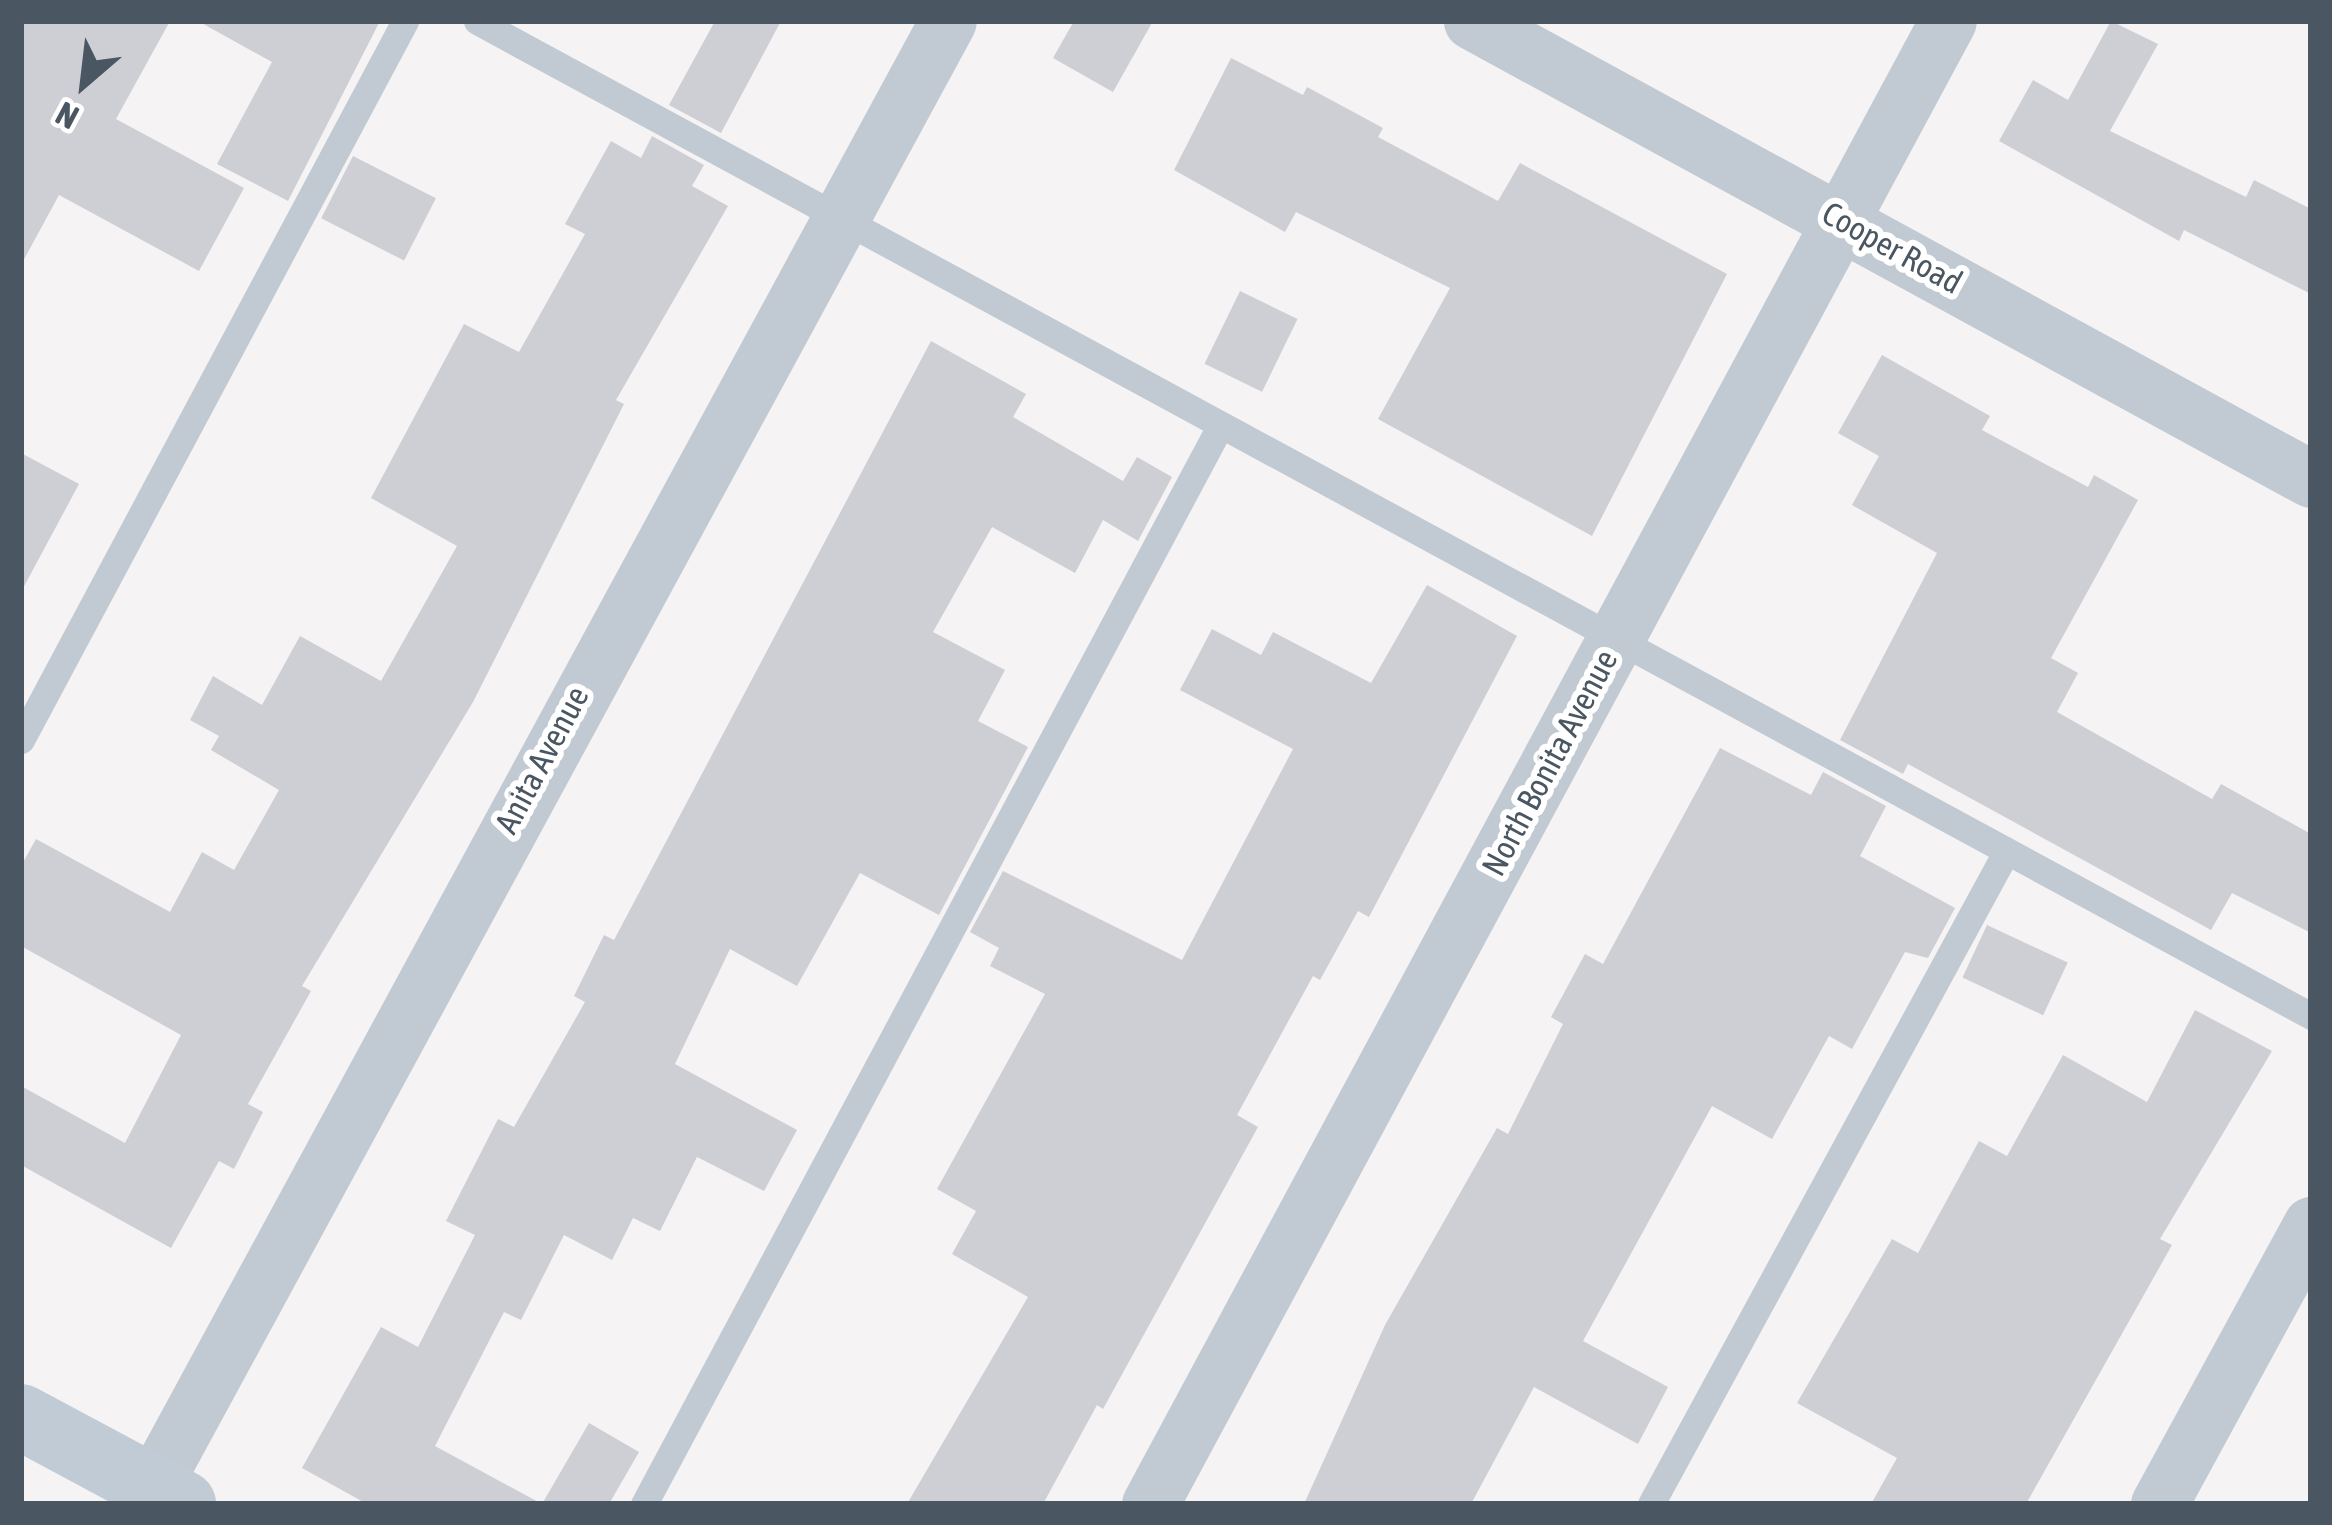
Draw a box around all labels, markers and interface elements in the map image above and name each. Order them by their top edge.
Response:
north arrow [24,24,144,144]
text: N [50,94,85,137]
street label: Cooper Road [1815,193,1969,303]
street label: North Bonita Avenue [1474,643,1626,883]
street label: Anita Avenue [487,680,597,840]

